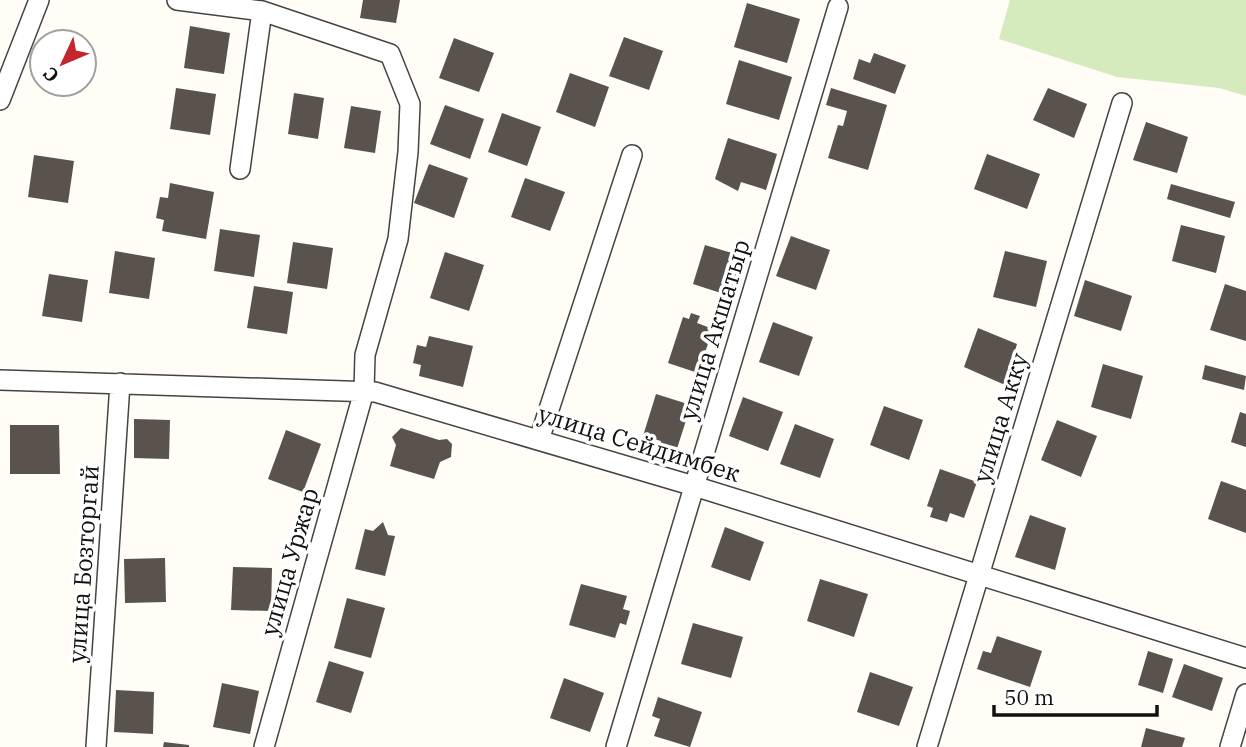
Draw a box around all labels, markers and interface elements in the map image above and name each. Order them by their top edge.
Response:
north arrow [28,28,98,98]
text: С [38,62,64,88]
street label: улица Акшатыр [671,235,757,424]
street label: улица Акку [965,349,1035,486]
street label: улица Сейдимбек [534,397,744,489]
street label: улица Бозторгай [60,464,106,664]
street label: улица Уржар [253,484,325,639]
scale bar [994,674,1157,718]
text: 50 m [1004,683,1054,711]

